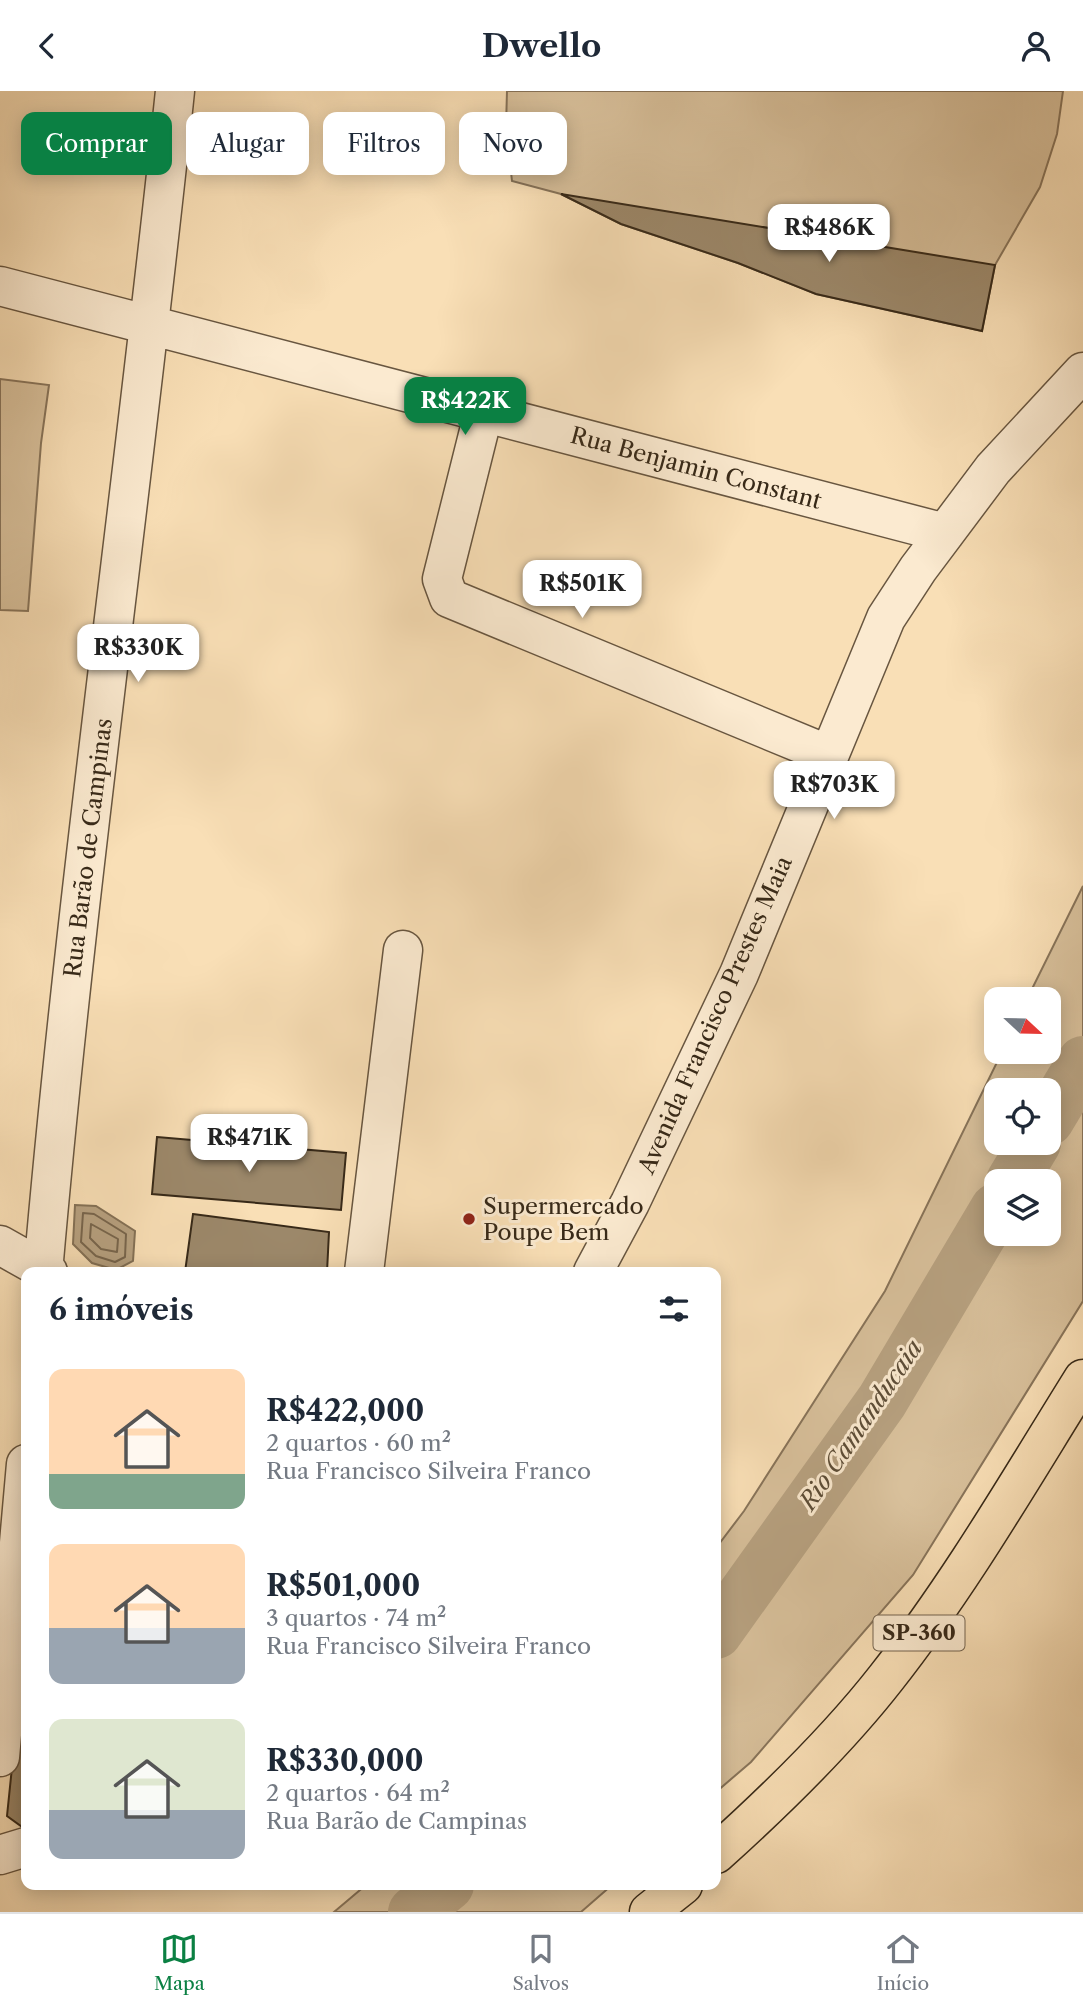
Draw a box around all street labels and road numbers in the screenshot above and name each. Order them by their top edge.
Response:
street label: Rua Benjamin Constant [567,421,825,515]
street label: Rua Barão de Campinas [58,717,118,979]
street label: Avenida Francisco Prestes Maia [632,851,798,1179]
road number: SP-360 [874,1615,964,1651]

